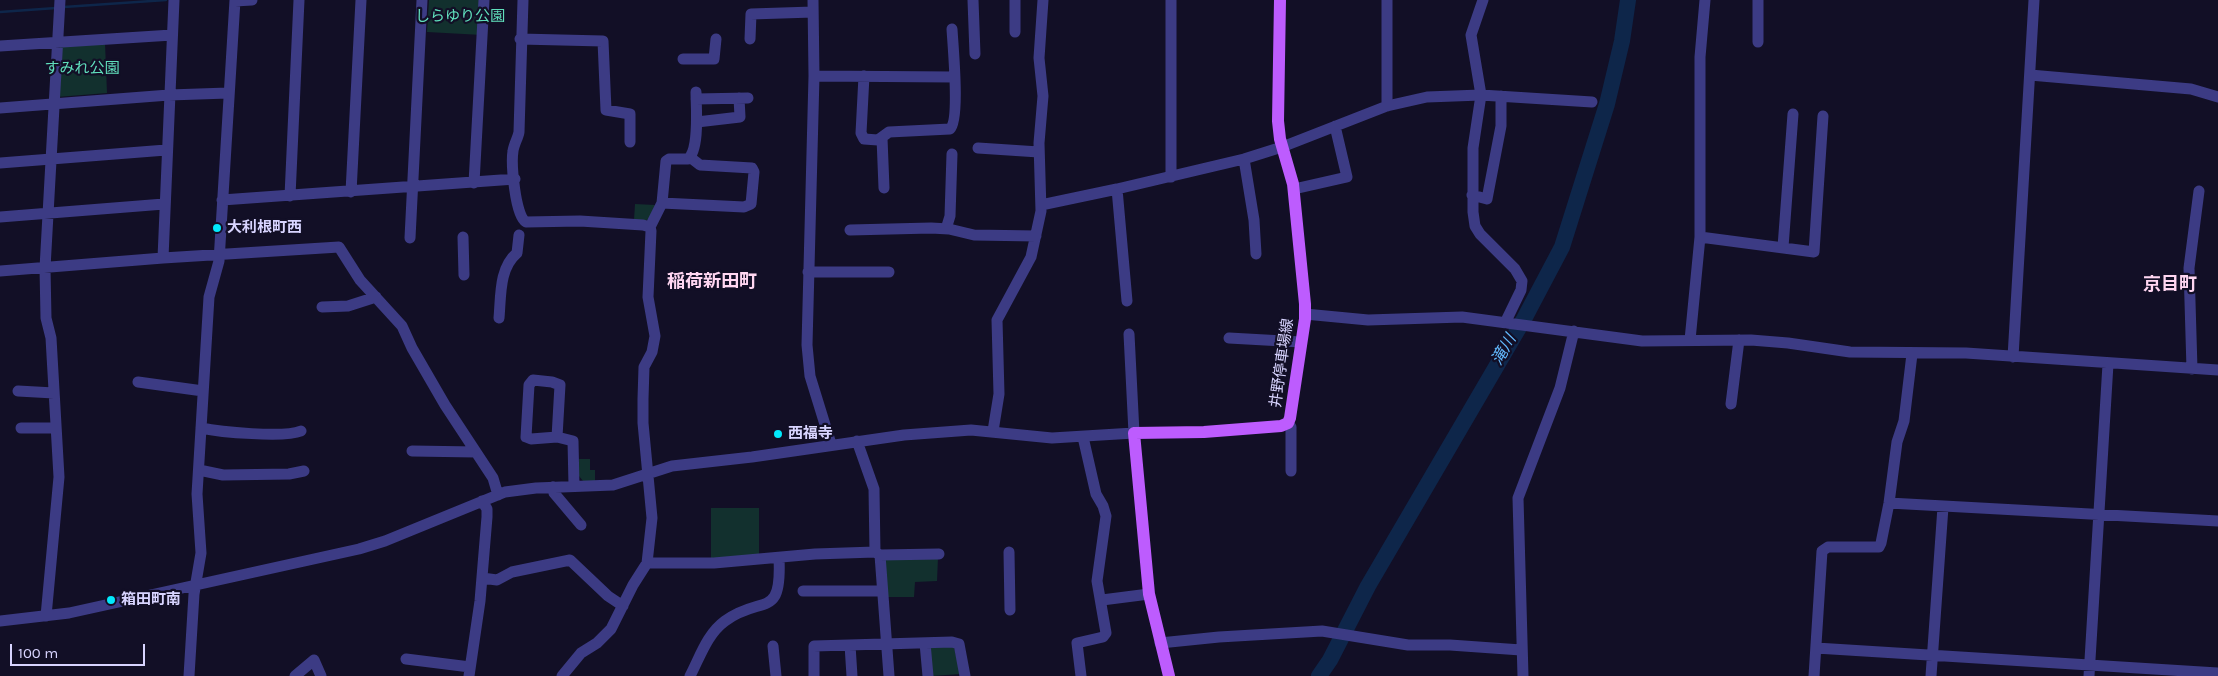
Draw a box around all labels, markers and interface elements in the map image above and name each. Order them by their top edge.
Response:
park label: しらゆり公園 [415,8,505,26]
park label: すみれ公園 [45,60,119,78]
place label: 大利根町西 [227,219,302,237]
marker: 大利根町西 [211,222,223,234]
district label: 稲荷新田町 [667,271,757,293]
district label: 京目町 [2143,274,2197,296]
street label: 井野停車場線 [1267,317,1297,409]
water label: 滝川 [1488,331,1520,369]
place label: 西福寺 [788,425,833,443]
marker: 西福寺 [772,428,784,440]
place label: 箱田町南 [121,591,181,609]
marker: 箱田町南 [105,594,117,606]
scale bar [12,634,148,666]
text: 100 m [18,644,58,662]

